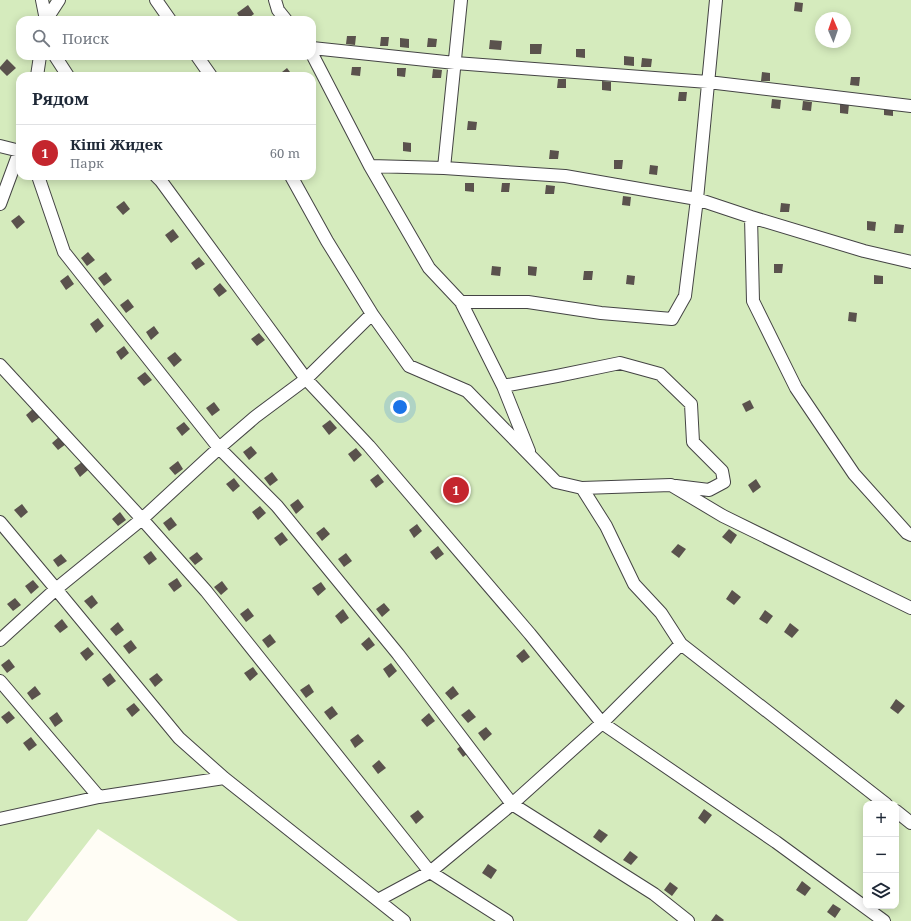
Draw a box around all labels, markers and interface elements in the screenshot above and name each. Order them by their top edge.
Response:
north arrow [815,12,851,48]
search box [16,16,316,60]
icon: search [30,27,52,49]
text: Поиск [62,28,109,48]
text: Рядом [32,87,89,110]
text: Кіші Жидек [70,134,162,154]
text: 1 [41,144,49,162]
text: 60 m [270,144,300,162]
text: Парк [70,154,104,172]
your location [390,397,410,417]
pin: 1 [443,475,469,505]
map controls [863,801,899,909]
button: + [863,801,899,837]
button: − [863,837,899,873]
button: layers [863,873,899,909]

